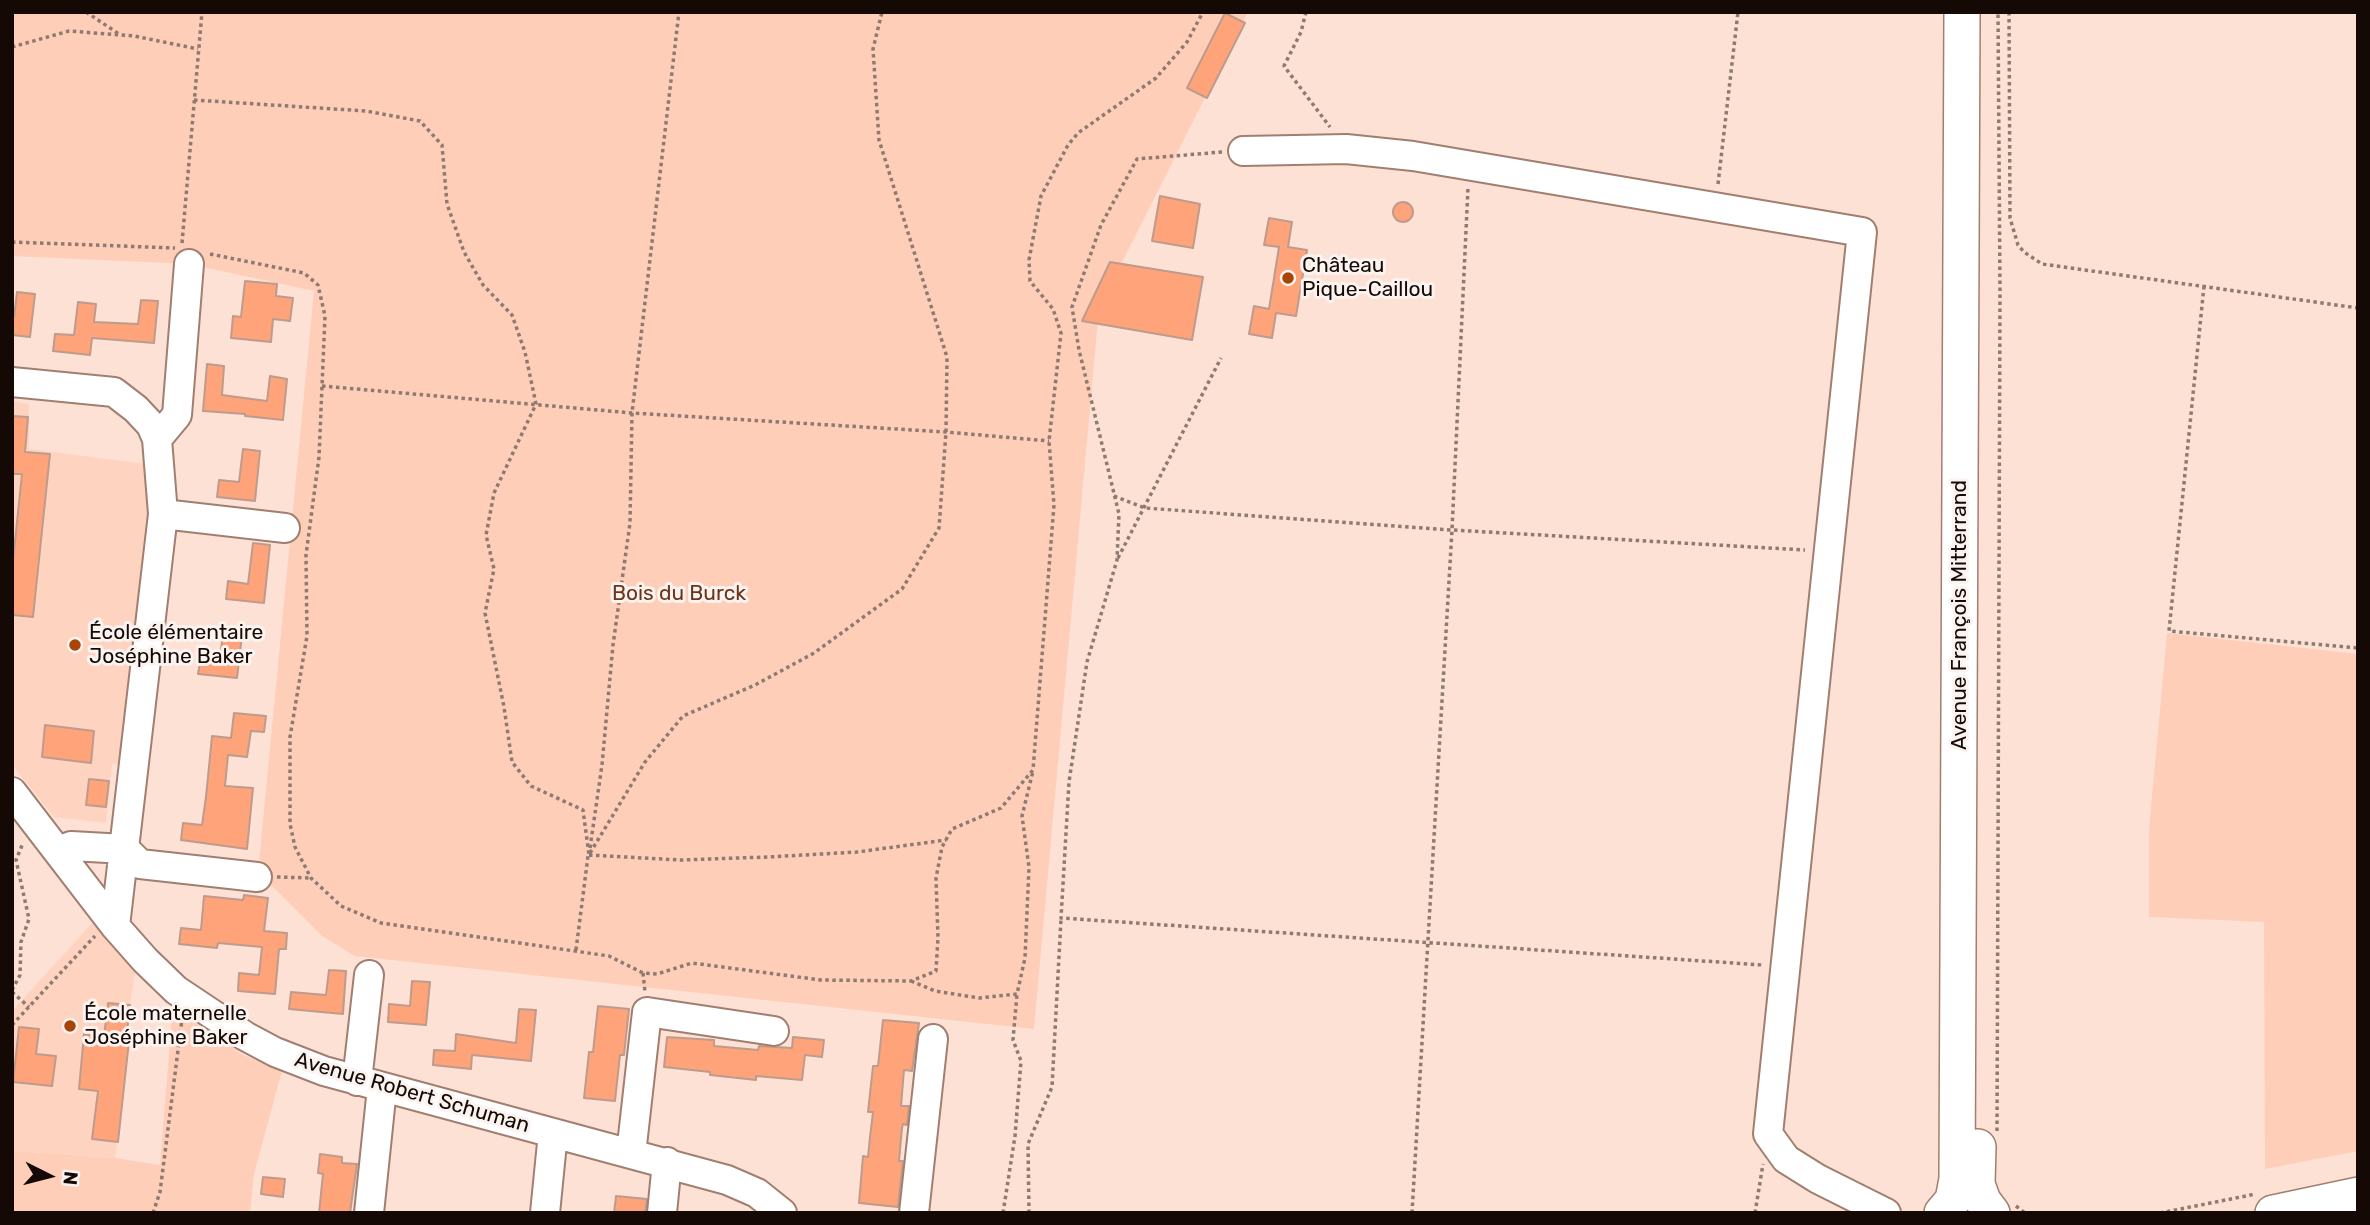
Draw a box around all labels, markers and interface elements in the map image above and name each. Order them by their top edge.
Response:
place label: Château Pique-Caillou [1302,253,1433,303]
marker: Château Pique-Caillou [1280,270,1296,286]
street label: Avenue François Mitterrand [1947,480,1973,750]
park label: Bois du Burck [612,581,746,607]
place label: École élémentaire Joséphine Baker [89,620,263,670]
marker: École élémentaire Joséphine Baker [67,637,83,653]
place label: École maternelle Joséphine Baker [84,1001,248,1051]
marker: École maternelle Joséphine Baker [62,1018,78,1034]
street label: Avenue Robert Schuman [292,1047,532,1139]
north arrow [14,1141,84,1211]
text: N [58,1170,83,1186]

